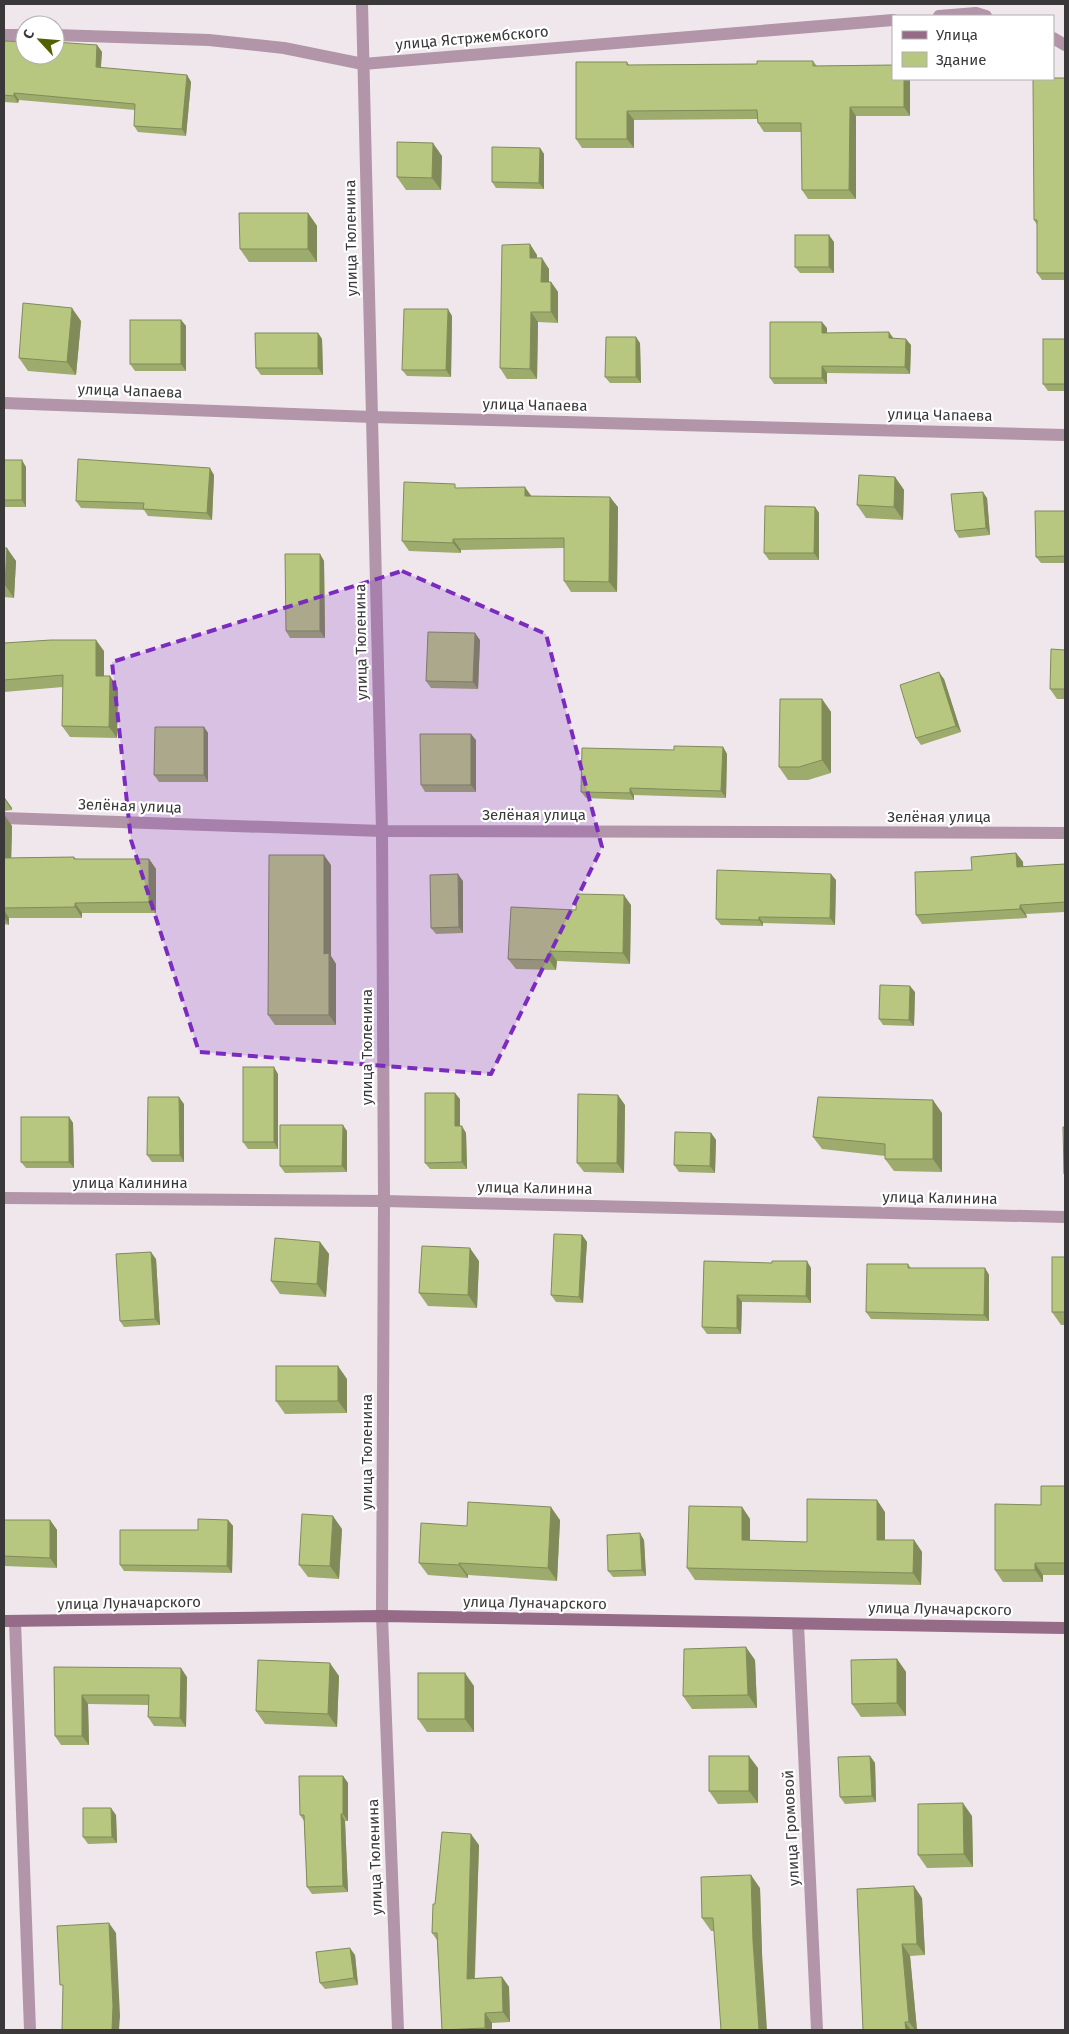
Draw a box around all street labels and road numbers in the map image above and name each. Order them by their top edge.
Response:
street label: улица Ястржембского [395,22,549,54]
street label: улица Тюленина [341,180,361,296]
street label: улица Чапаева [77,380,183,402]
street label: улица Чапаева [482,395,588,415]
street label: улица Чапаева [887,405,993,425]
street label: улица Тюленина [351,584,371,700]
street label: Зелёная улица [78,795,182,817]
street label: Зелёная улица [482,806,586,824]
street label: Зелёная улица [887,808,991,826]
street label: улица Тюленина [358,989,376,1105]
street label: улица Калинина [72,1174,188,1192]
street label: улица Калинина [477,1178,593,1198]
street label: улица Калинина [882,1188,998,1208]
street label: улица Тюленина [358,1394,376,1510]
street label: улица Луначарского [57,1593,201,1613]
street label: улица Луначарского [463,1593,607,1613]
street label: улица Луначарского [868,1599,1012,1619]
street label: улица Громовой [779,1770,803,1886]
street label: улица Тюленина [364,1798,386,1916]

